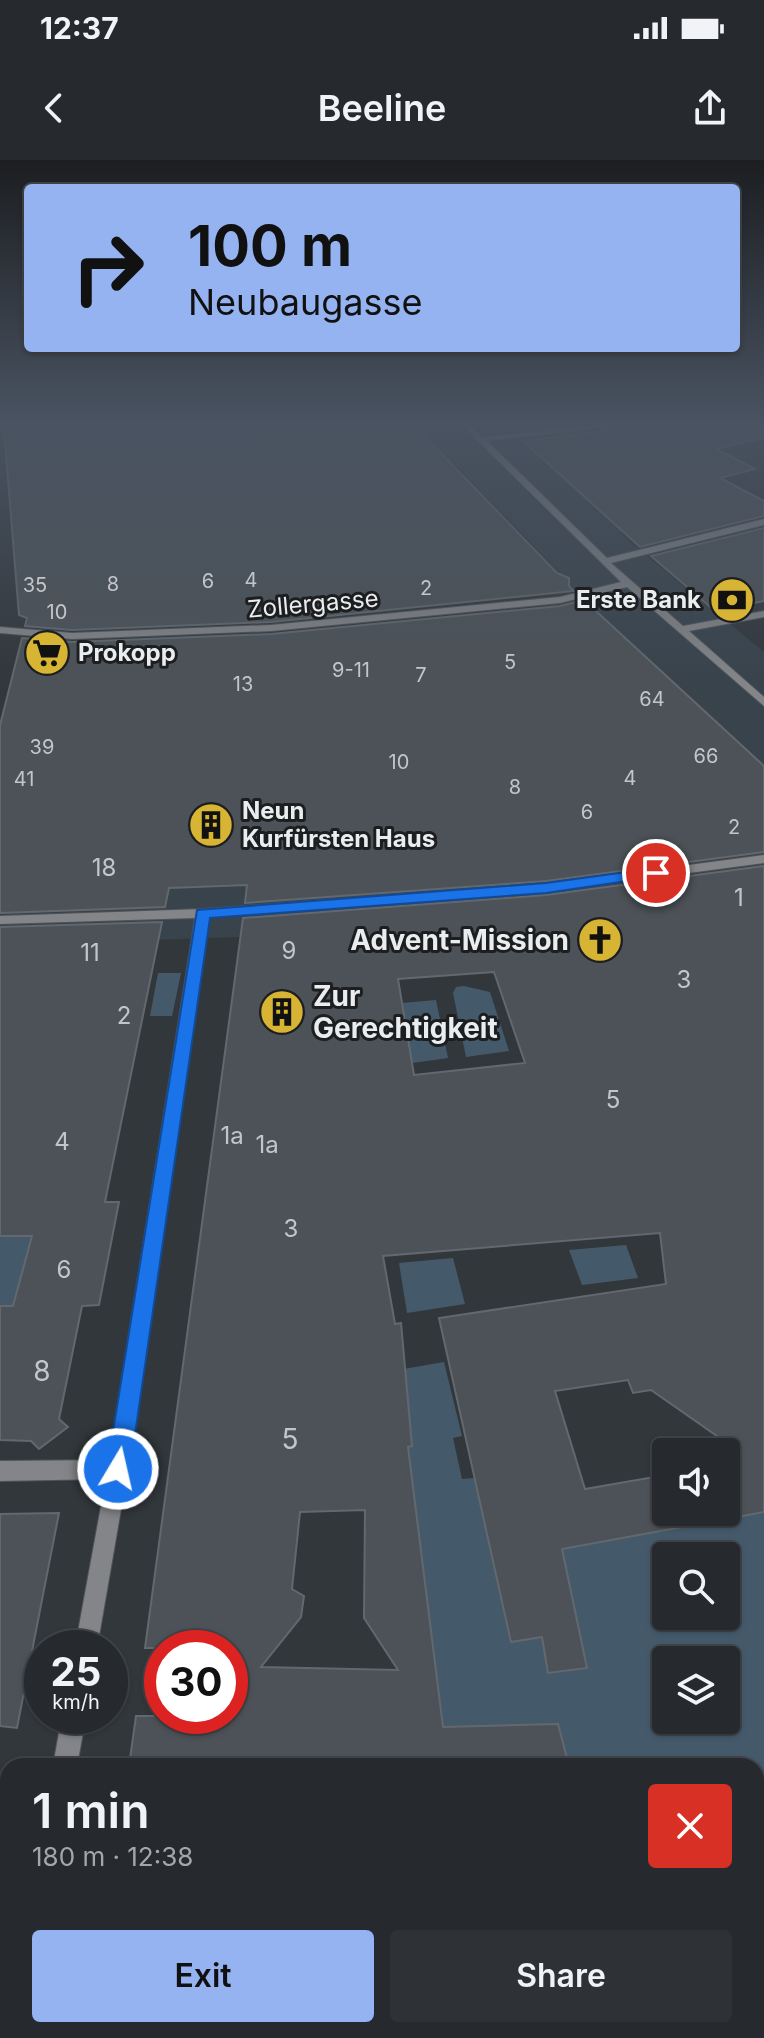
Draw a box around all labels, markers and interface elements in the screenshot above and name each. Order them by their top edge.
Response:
text: 12:37 [40,10,119,46]
icon: back [32,86,76,130]
text: Beeline [318,86,446,130]
icon: share [688,86,732,130]
text: 100 m [188,212,352,280]
icon: right [56,216,160,320]
text: Neubaugasse [188,280,423,324]
house number: 4 [245,568,257,592]
house number: 6 [202,569,214,593]
house number: 8 [107,572,119,596]
house number: 35 [23,573,47,597]
house number: 2 [420,576,432,600]
bank icon: Erste Bank [708,576,756,624]
street label: Zollergasse [246,583,380,624]
place label: Erste Bank [576,585,701,614]
house number: 10 [47,600,67,624]
supermarket icon: Prokopp [23,629,71,677]
place label: Prokopp [78,638,176,667]
house number: 5 [504,650,516,674]
house number: 9-11 [332,658,370,682]
house number: 7 [415,663,427,687]
house number: 13 [233,672,253,696]
house number: 64 [639,687,665,711]
house number: 39 [30,735,54,759]
house number: 66 [694,744,718,768]
house number: 10 [389,750,409,774]
house number: 4 [624,766,636,790]
house number: 41 [14,767,34,791]
house number: 8 [509,775,521,799]
place label: Neun Kurfürsten Haus [242,796,435,853]
house number: 6 [581,800,593,824]
building icon: Neun Kurfürsten Haus [187,801,235,849]
house number: 2 [728,815,740,839]
pin [622,839,690,907]
icon: arrive [634,851,678,895]
house number: 18 [92,853,116,882]
house number: 1 [734,883,744,912]
church icon: Advent-Mission [576,916,624,964]
place label: Advent-Mission [350,923,569,957]
house number: 9 [282,936,296,965]
house number: 11 [80,938,100,967]
house number: 3 [677,965,691,994]
place label: Zur Gerechtigkeit [313,979,498,1045]
building icon: Zur Gerechtigkeit [258,988,306,1036]
house number: 2 [117,1001,131,1030]
house number: 5 [606,1085,620,1114]
house number: 1a [220,1121,244,1150]
house number: 4 [54,1127,70,1156]
house number: 1a [255,1130,279,1159]
house number: 3 [284,1214,298,1243]
house number: 6 [57,1255,71,1284]
house number: 8 [33,1354,51,1388]
house number: 5 [281,1422,299,1456]
position arrow [76,1427,160,1511]
map controls [652,1438,740,1734]
button: sound [652,1438,740,1526]
button: search [652,1542,740,1630]
speed limit sign: 30 [144,1630,248,1734]
button: layers [652,1646,740,1734]
text: 25 [51,1647,101,1696]
text: km/h [52,1690,100,1714]
text: 1 min [32,1781,150,1840]
button: close [648,1784,732,1868]
text: 180 m · 12:38 [32,1841,193,1872]
button: Exit [32,1930,374,2022]
button: Share [390,1930,732,2022]

